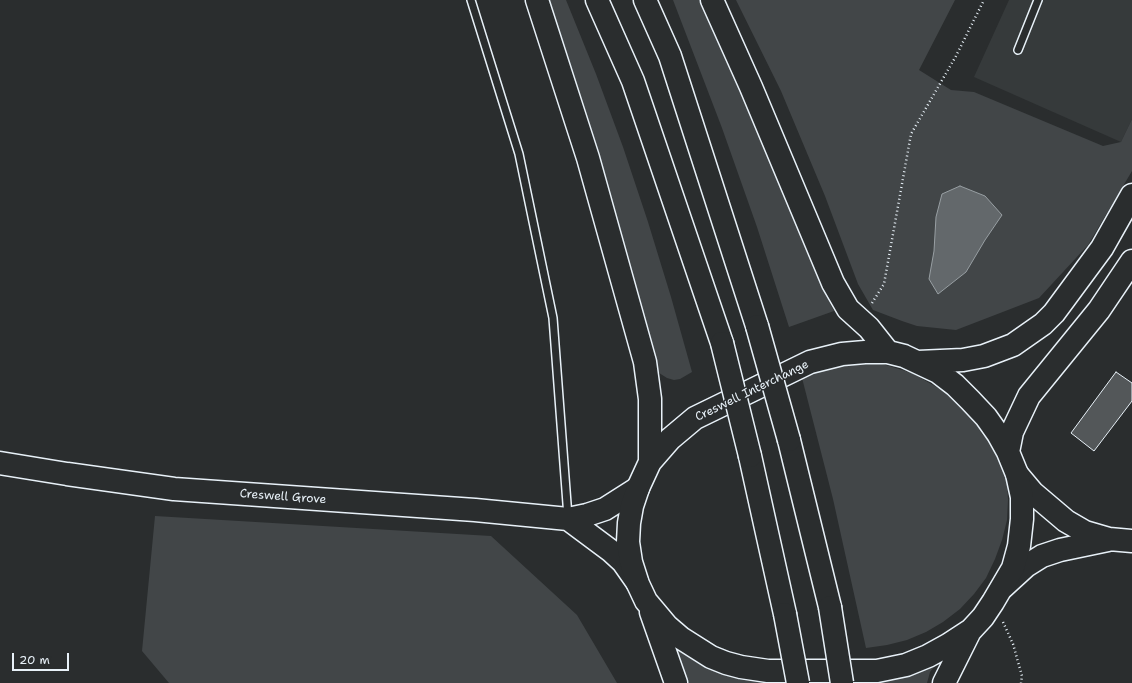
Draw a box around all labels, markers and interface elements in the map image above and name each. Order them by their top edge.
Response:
street label: Creswell Interchange [693,357,811,425]
street label: Creswell Grove [239,487,327,507]
scale bar [14,645,71,671]
text: 20 m [19,652,50,668]

